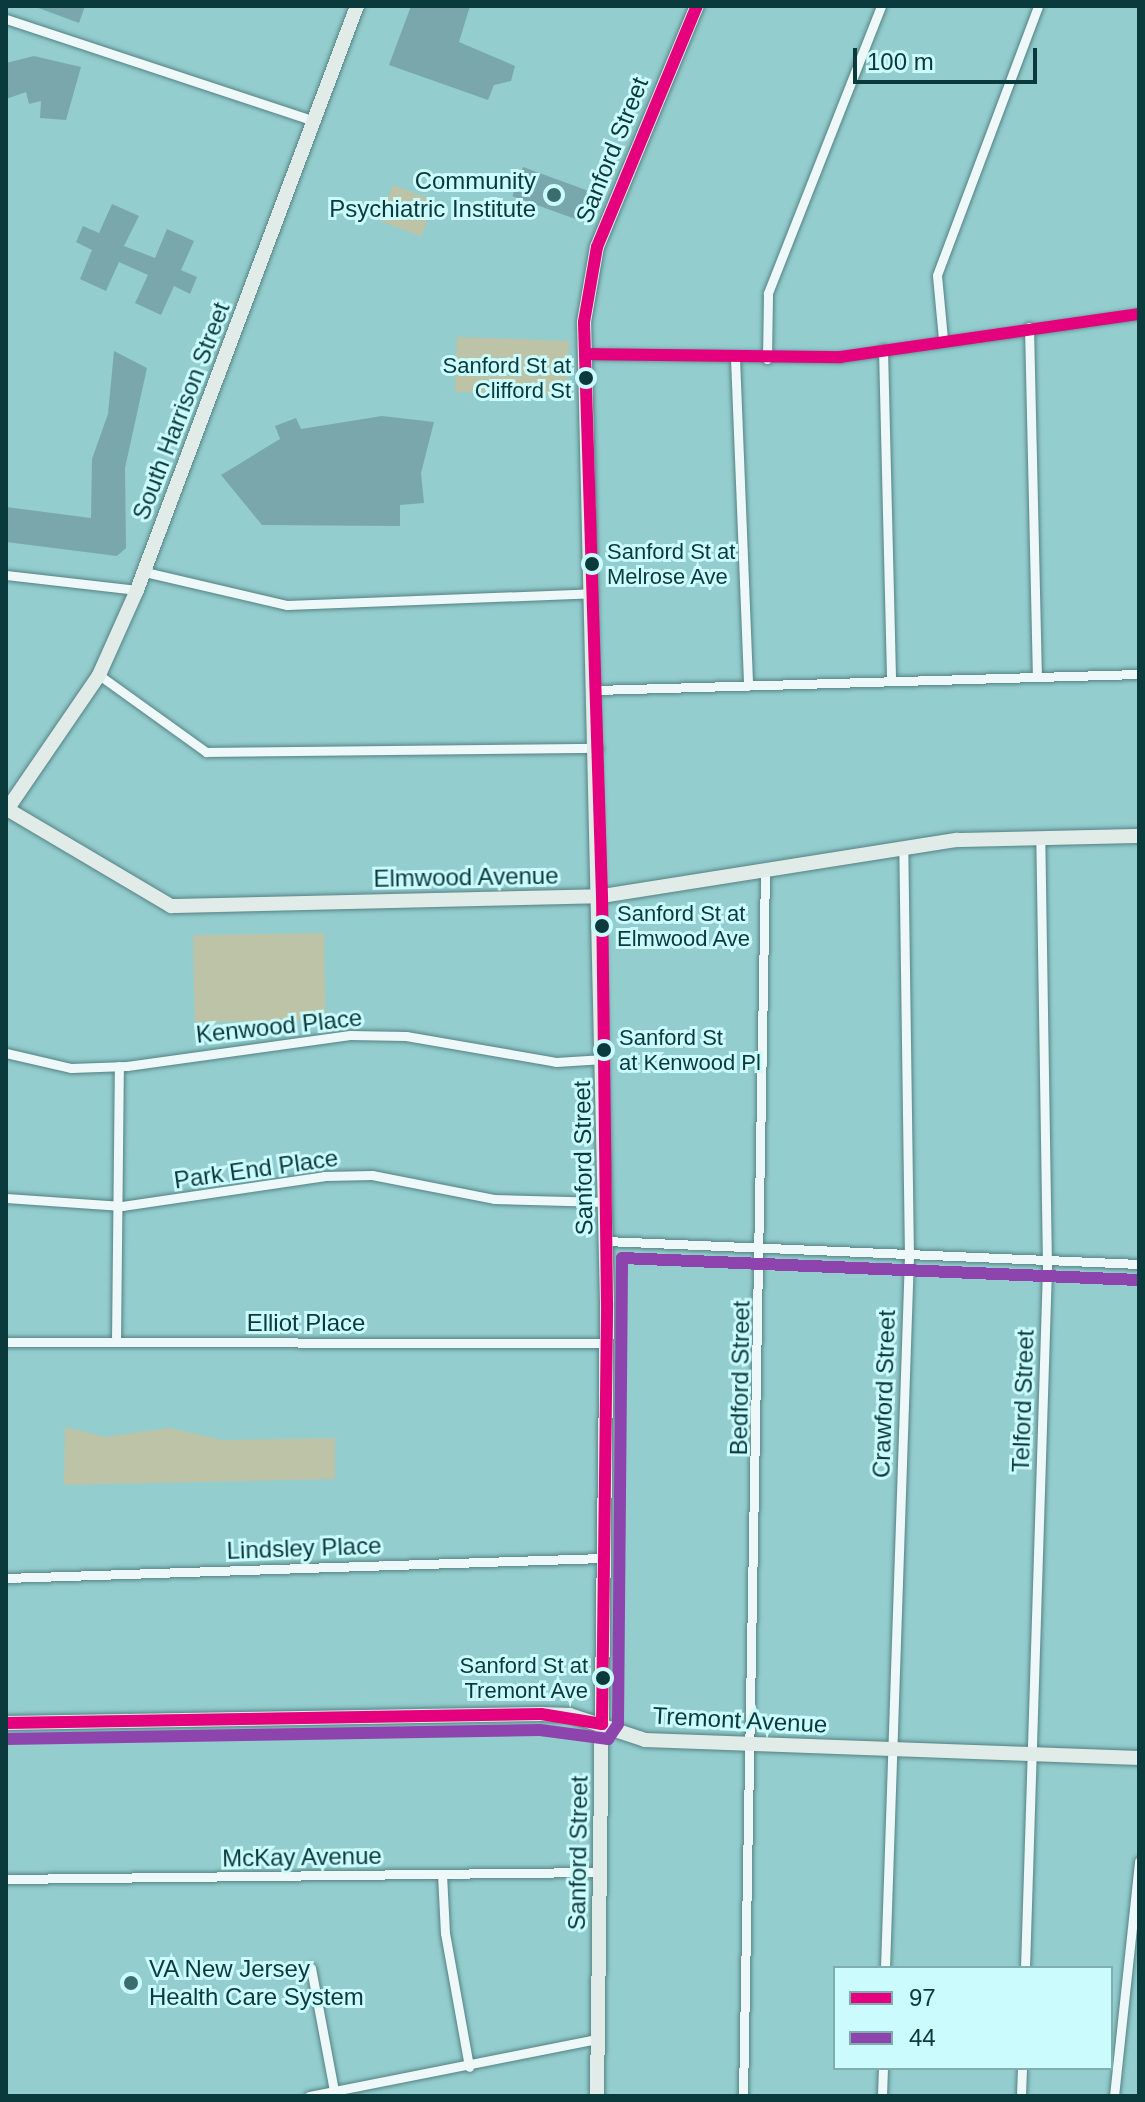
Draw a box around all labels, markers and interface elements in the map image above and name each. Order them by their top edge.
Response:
scale bar [857,32,1041,82]
text: 100 m [867,48,934,75]
street label: Sanford Street [570,73,654,227]
place label: Community Psychiatric Institute [329,167,536,223]
marker: Community Psychiatric Institute [543,184,565,206]
street label: South Harrison Street [126,298,236,524]
place label: Sanford St at Clifford St [443,352,571,404]
marker: Sanford St at Clifford St [578,370,594,386]
place label: Sanford St at Melrose Ave [607,538,735,590]
marker: Sanford St at Melrose Ave [584,556,600,572]
street label: Elmwood Avenue [373,861,559,893]
place label: Sanford St at Elmwood Ave [617,900,751,952]
marker: Sanford St at Elmwood Ave [594,918,610,934]
street label: Kenwood Place [195,1003,363,1049]
place label: Sanford St at Kenwood Pl [619,1024,761,1076]
marker: Sanford St at Kenwood Pl [596,1042,612,1058]
street label: Sanford Street [567,1080,599,1236]
street label: Park End Place [172,1143,340,1195]
street label: Bedford Street [724,1300,756,1456]
street label: Elliot Place [247,1309,365,1337]
street label: Crawford Street [867,1310,901,1478]
street label: Telford Street [1006,1329,1040,1473]
street label: Lindsley Place [226,1531,382,1565]
place label: Sanford St at Tremont Ave [460,1652,588,1704]
marker: Sanford St at Tremont Ave [595,1670,611,1686]
street label: Tremont Avenue [651,1701,829,1739]
street label: Sanford Street [562,1775,594,1931]
street label: McKay Avenue [221,1841,383,1873]
place label: VA New Jersey Health Care System [149,1955,364,2011]
legend [833,1966,1113,2070]
marker: VA New Jersey Health Care System [120,1972,142,1994]
text: 97 [909,1984,936,2011]
text: 44 [909,2024,936,2051]

